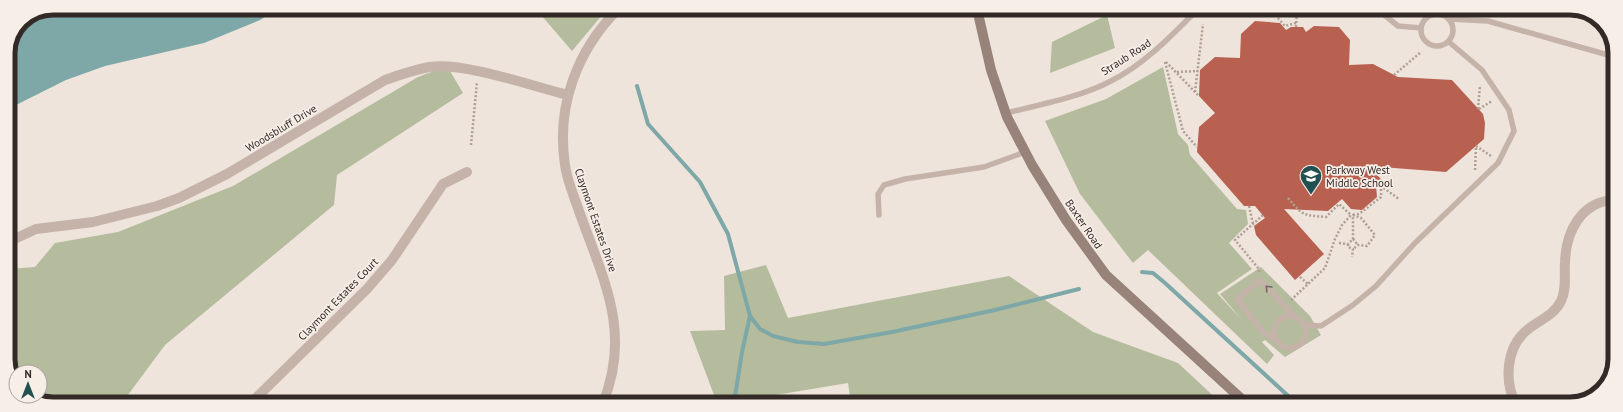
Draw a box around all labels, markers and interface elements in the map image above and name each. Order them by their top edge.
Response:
street label: Straub Road [1098,36,1154,78]
street label: Woodsbluff Drive [243,101,320,155]
school or university icon: Parkway West Middle School [1298,163,1324,196]
place label: Parkway West Middle School [1326,163,1394,190]
street label: Claymont Estates Drive [572,166,620,274]
street label: Baxter Road [1062,197,1106,251]
street label: Claymont Estates Court [295,255,381,343]
one-way arrow [1265,285,1273,293]
north arrow [8,364,48,404]
text: N [24,367,32,381]

